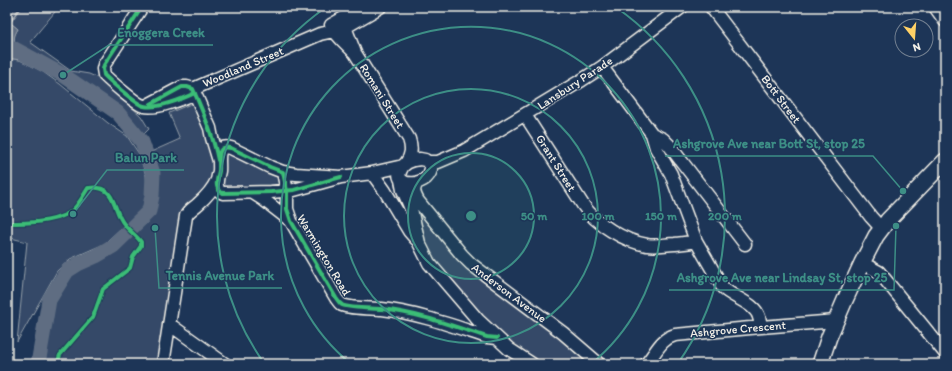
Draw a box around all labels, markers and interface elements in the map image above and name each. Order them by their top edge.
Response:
north arrow [894,18,934,58]
callout: Enoggera Creek [109,20,213,45]
text: Enoggera Creek [117,25,205,41]
text: N [911,40,922,54]
street label: Woodland Street [200,43,286,90]
street label: Lansbury Parade [535,53,615,113]
street label: Romani Street [357,61,408,131]
street label: Bott Street [758,72,804,126]
callout: Ashgrove Ave near Bott St, stop 25 [665,131,873,156]
street label: Grant Street [533,132,579,195]
text: Ashgrove Ave near Bott St, stop 25 [672,136,865,152]
callout: Balun Park [107,145,184,170]
text: Balun Park [115,150,177,165]
centre of rings [464,209,478,223]
text: 50 m [521,209,548,223]
text: 100 m [581,209,615,223]
text: 150 m [645,209,678,223]
text: 200 m [708,209,743,223]
street label: Warmington Road [294,212,354,299]
street label: Anderson Avenue [469,260,549,326]
callout: Tennis Avenue Park [159,263,282,288]
callout: Ashgrove Ave near Lindsay St, stop 25 [669,265,894,290]
text: Tennis Avenue Park [165,268,274,283]
text: Ashgrove Ave near Lindsay St, stop 25 [676,270,888,286]
street label: Ashgrove Crescent [689,318,787,340]

